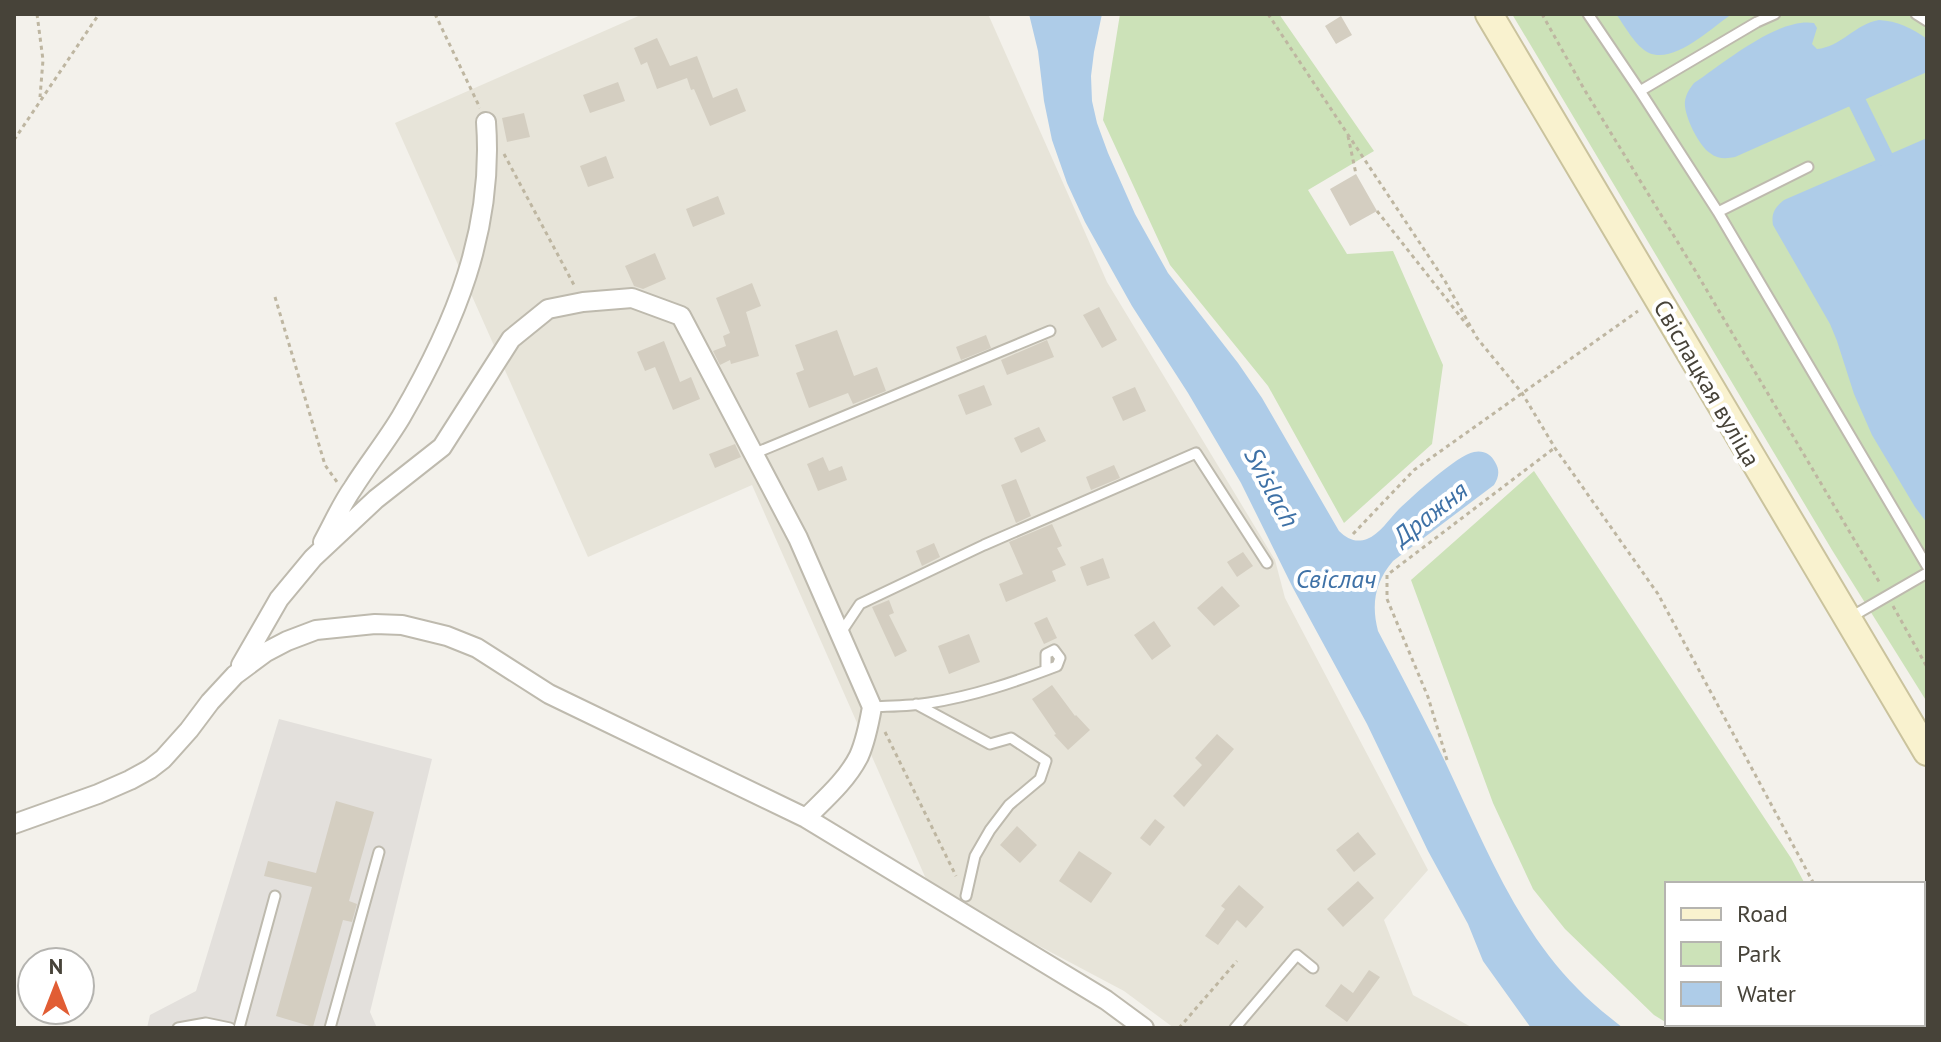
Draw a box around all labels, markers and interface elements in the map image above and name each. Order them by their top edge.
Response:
street label: Свіслацкая вуліца [1647,294,1767,472]
water label: Svislach [1237,441,1307,533]
water label: Дражня [1384,473,1474,554]
water label: Свіслач [1296,562,1376,595]
legend [1665,882,1925,1026]
text: Road [1737,898,1788,929]
text: Park [1737,938,1782,969]
north arrow [16,946,96,1026]
text: N [49,952,63,980]
text: Water [1737,978,1796,1009]

